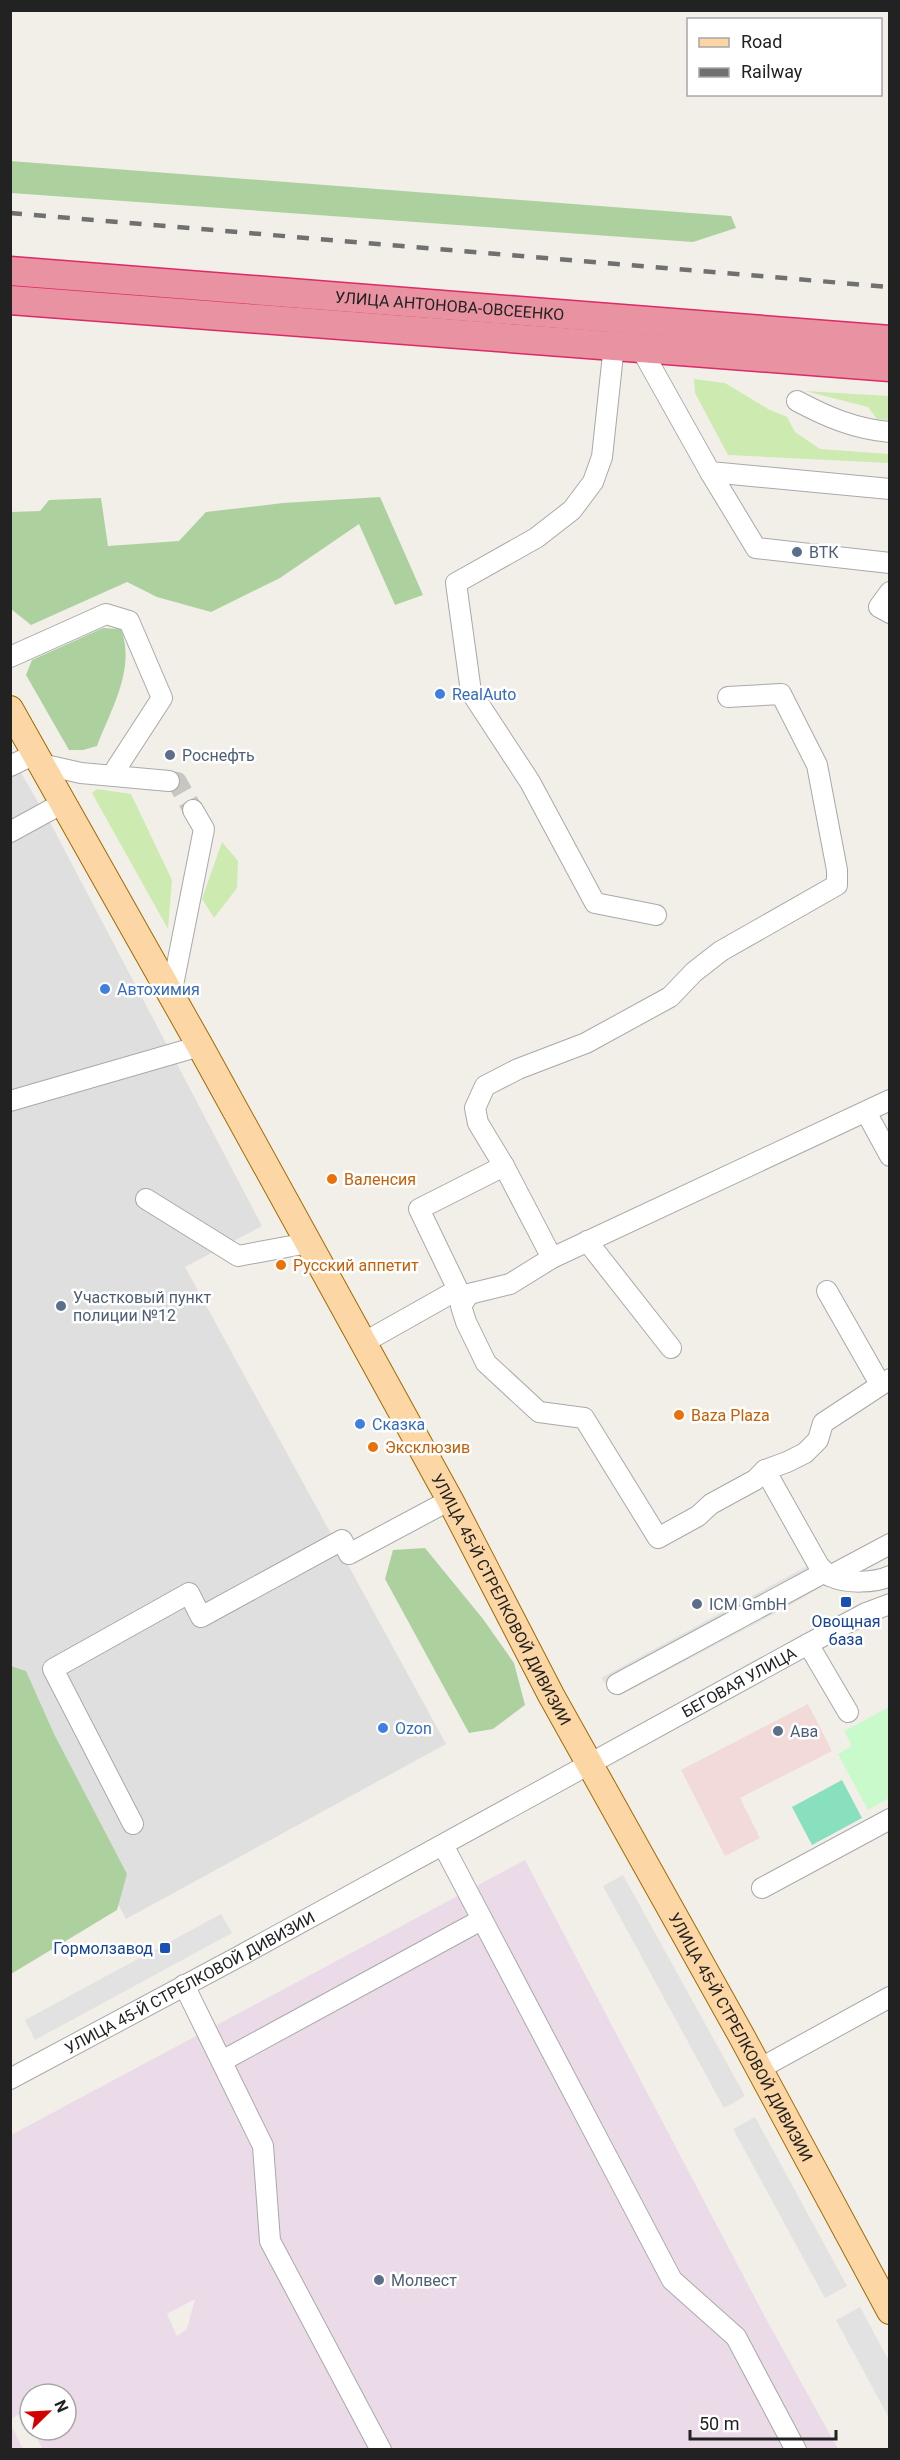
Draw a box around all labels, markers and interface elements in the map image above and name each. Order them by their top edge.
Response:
legend [687,18,882,96]
text: Road [741,31,782,52]
text: Railway [741,61,803,82]
street label: УЛИЦА АНТОНОВА-ОВСЕЕНКО [334,288,565,324]
place label: ВТК [809,543,839,562]
marker: ВТК [790,545,804,559]
place label: RealAuto [452,685,516,704]
marker: RealAuto [433,687,447,701]
place label: Роснефть [182,746,255,765]
marker: Роснефть [163,748,177,762]
place label: Автохимия [117,980,200,999]
marker: Автохимия [98,982,112,996]
place label: Валенсия [344,1170,416,1189]
marker: Валенсия [325,1172,339,1186]
place label: Русский аппетит [293,1256,419,1275]
marker: Русский аппетит [274,1258,288,1272]
place label: Участковый пункт полиции №12 [73,1288,211,1325]
marker: Участковый пункт полиции №12 [54,1299,68,1313]
place label: Baza Plaza [691,1406,770,1425]
marker: Baza Plaza [672,1408,686,1422]
place label: Сказка [372,1415,425,1434]
marker: Сказка [353,1417,367,1431]
place label: Эксклюзив [385,1438,470,1457]
marker: Эксклюзив [366,1440,380,1454]
street label: УЛИЦА 45-Й СТРЕЛКОВОЙ ДИВИЗИИ [427,1470,575,1729]
place label: ICM GmbH [709,1595,787,1614]
marker: Овощная база [839,1595,853,1609]
marker: ICM GmbH [690,1597,704,1611]
place label: Овощная база [811,1612,881,1649]
street label: БЕГОВАЯ УЛИЦА [679,1643,800,1721]
place label: Ozon [395,1719,432,1738]
marker: Ozon [376,1721,390,1735]
place label: Ава [790,1722,818,1741]
marker: Ава [771,1724,785,1738]
street label: УЛИЦА 45-Й СТРЕЛКОВОЙ ДИВИЗИИ [62,1908,318,2058]
street label: УЛИЦА 45-Й СТРЕЛКОВОЙ ДИВИЗИИ [665,1909,817,2165]
place label: Гормолзавод [53,1939,153,1958]
marker: Гормолзавод [158,1941,172,1955]
place label: Молвест [391,2271,457,2290]
marker: Молвест [372,2273,386,2287]
north arrow [18,2382,78,2442]
text: N [50,2397,72,2415]
scale bar [690,2403,836,2441]
text: 50 m [699,2413,739,2434]

